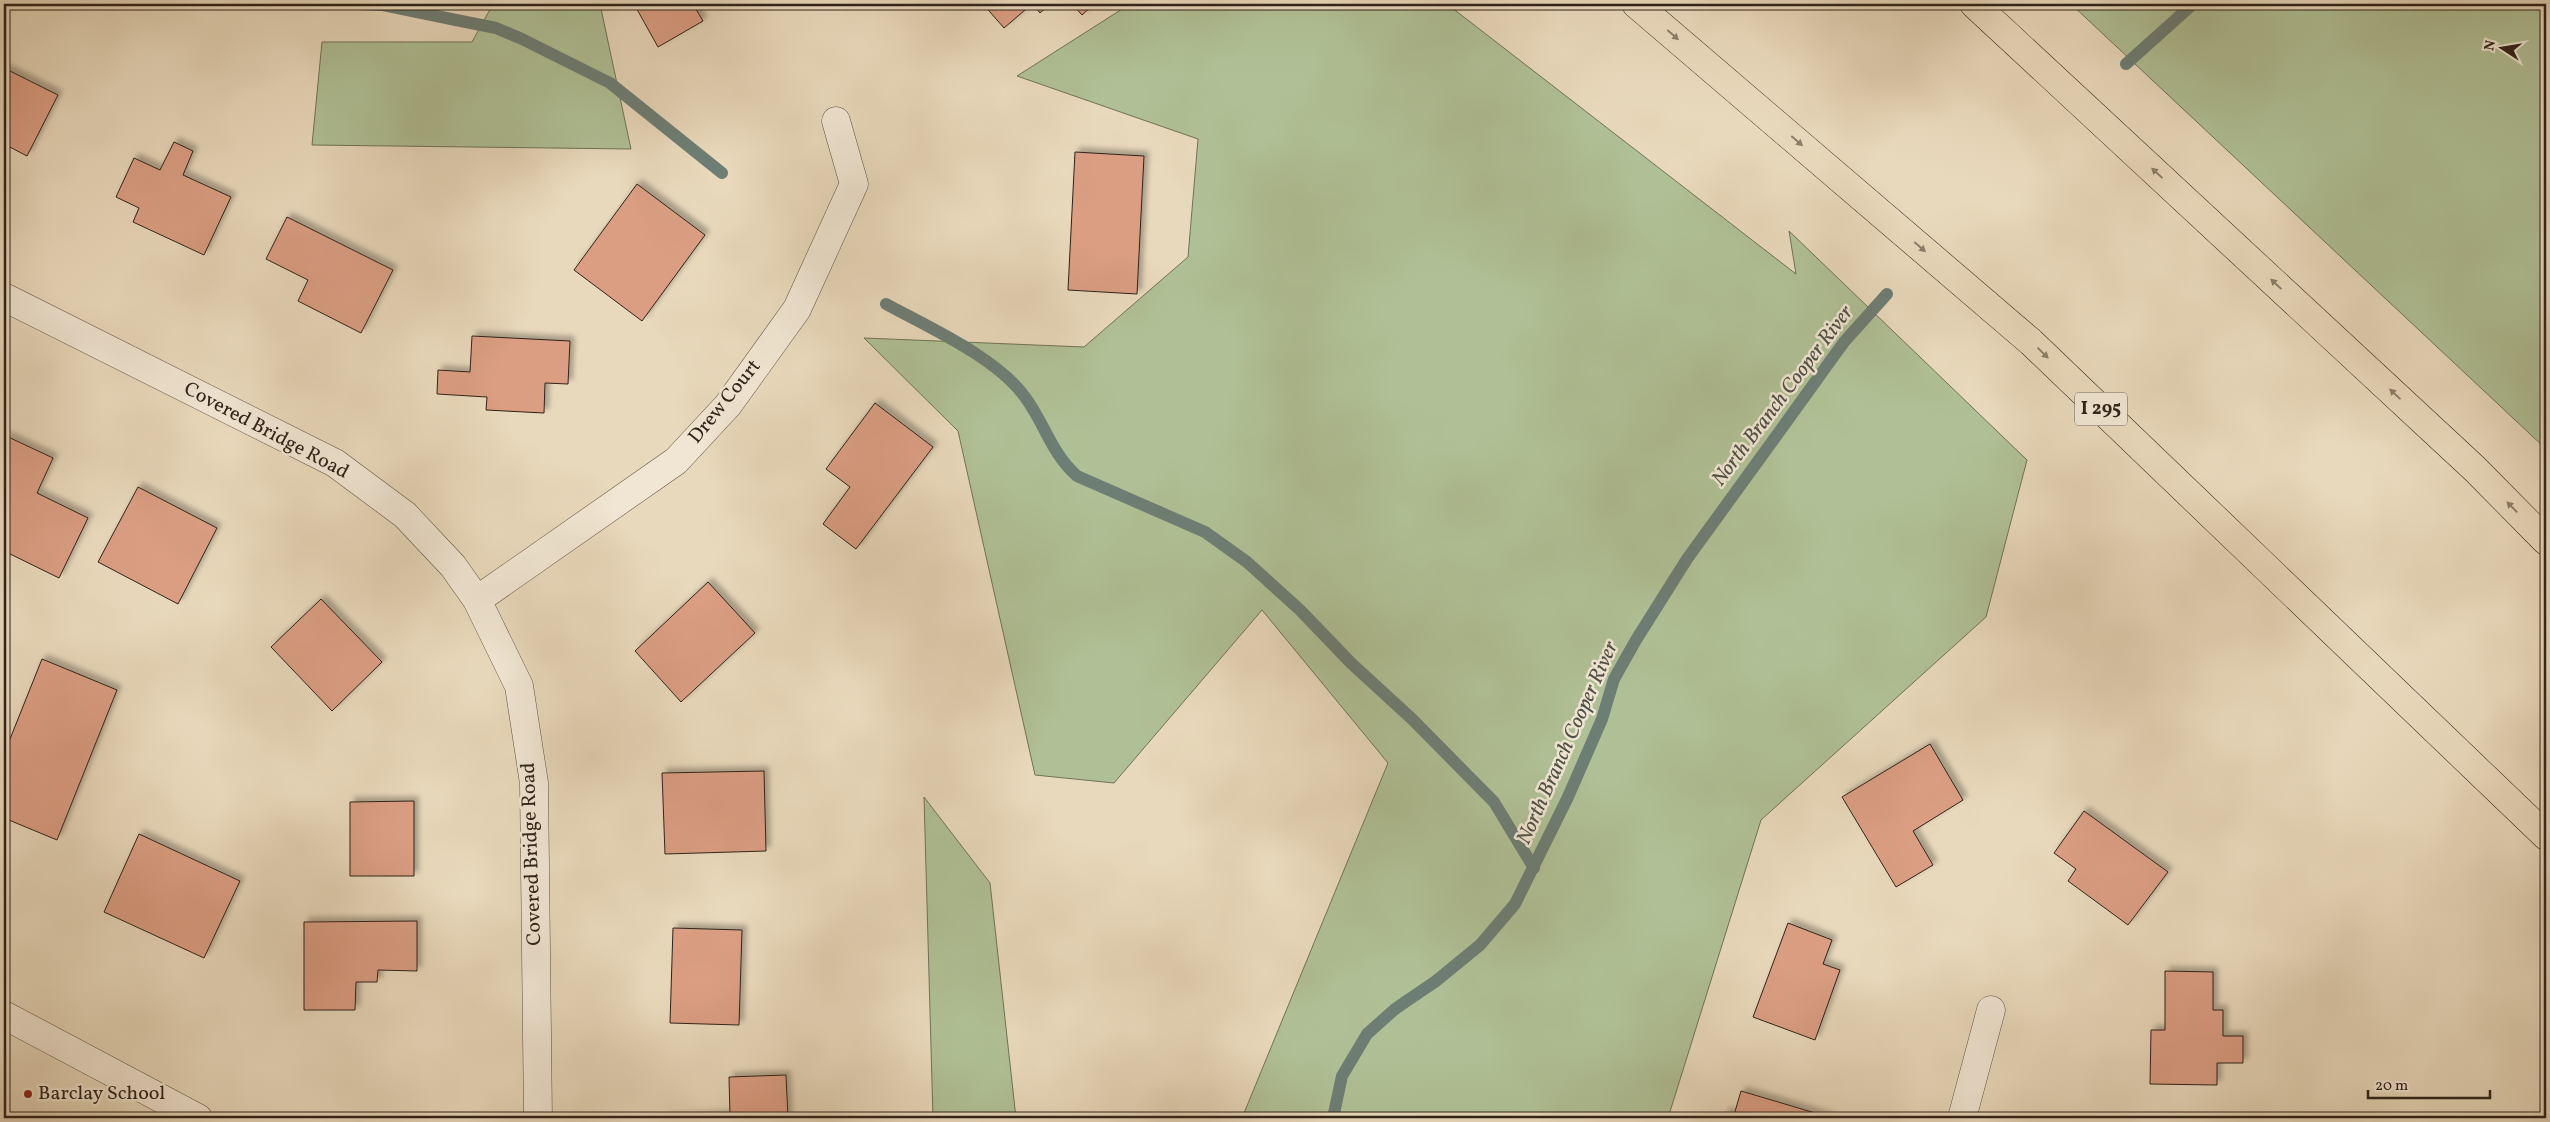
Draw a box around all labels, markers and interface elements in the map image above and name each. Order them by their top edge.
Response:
north arrow [2478,22,2528,72]
one-way arrow [1667,30,1680,41]
text: N [2480,39,2501,53]
one-way arrow [1790,135,1802,147]
one-way arrow [2151,167,2163,179]
one-way arrow [1914,241,1926,252]
one-way arrow [2270,278,2282,290]
water label: North Branch Cooper River [1705,299,1861,492]
one-way arrow [2037,347,2049,359]
street label: Drew Court [682,354,768,450]
street label: Covered Bridge Road [178,376,354,486]
one-way arrow [2389,388,2401,400]
road number: I 295 [2075,392,2127,426]
one-way arrow [2506,501,2518,513]
water label: North Branch Cooper River [1510,637,1626,849]
street label: Covered Bridge Road [515,762,549,946]
scale bar [2368,1067,2490,1099]
text: 20 m [2375,1076,2408,1097]
place label: Barclay School [38,1080,165,1108]
marker: Barclay School [22,1088,34,1100]

